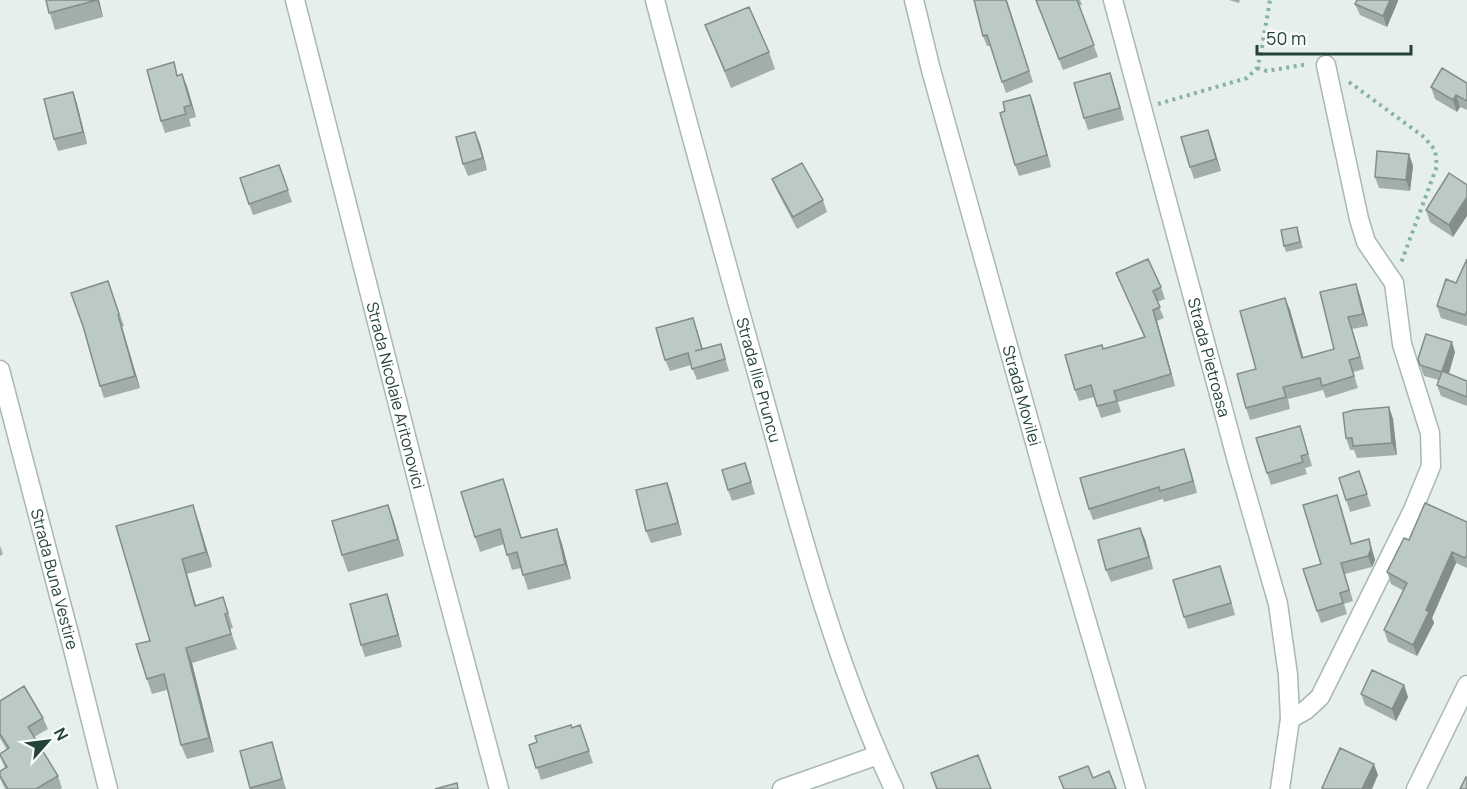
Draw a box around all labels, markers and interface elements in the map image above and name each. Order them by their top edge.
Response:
scale bar [1257,18,1412,56]
text: 50 m [1266,26,1306,50]
street label: Strada Pietroasa [1183,295,1236,419]
street label: Strada Nicolaie Aritonovici [361,300,430,491]
street label: Strada Ilie Pruncu [731,315,787,445]
street label: Strada Movilei [997,343,1046,448]
street label: Strada Buna Vestire [26,506,84,652]
north arrow [18,711,78,771]
text: N [49,724,74,744]

